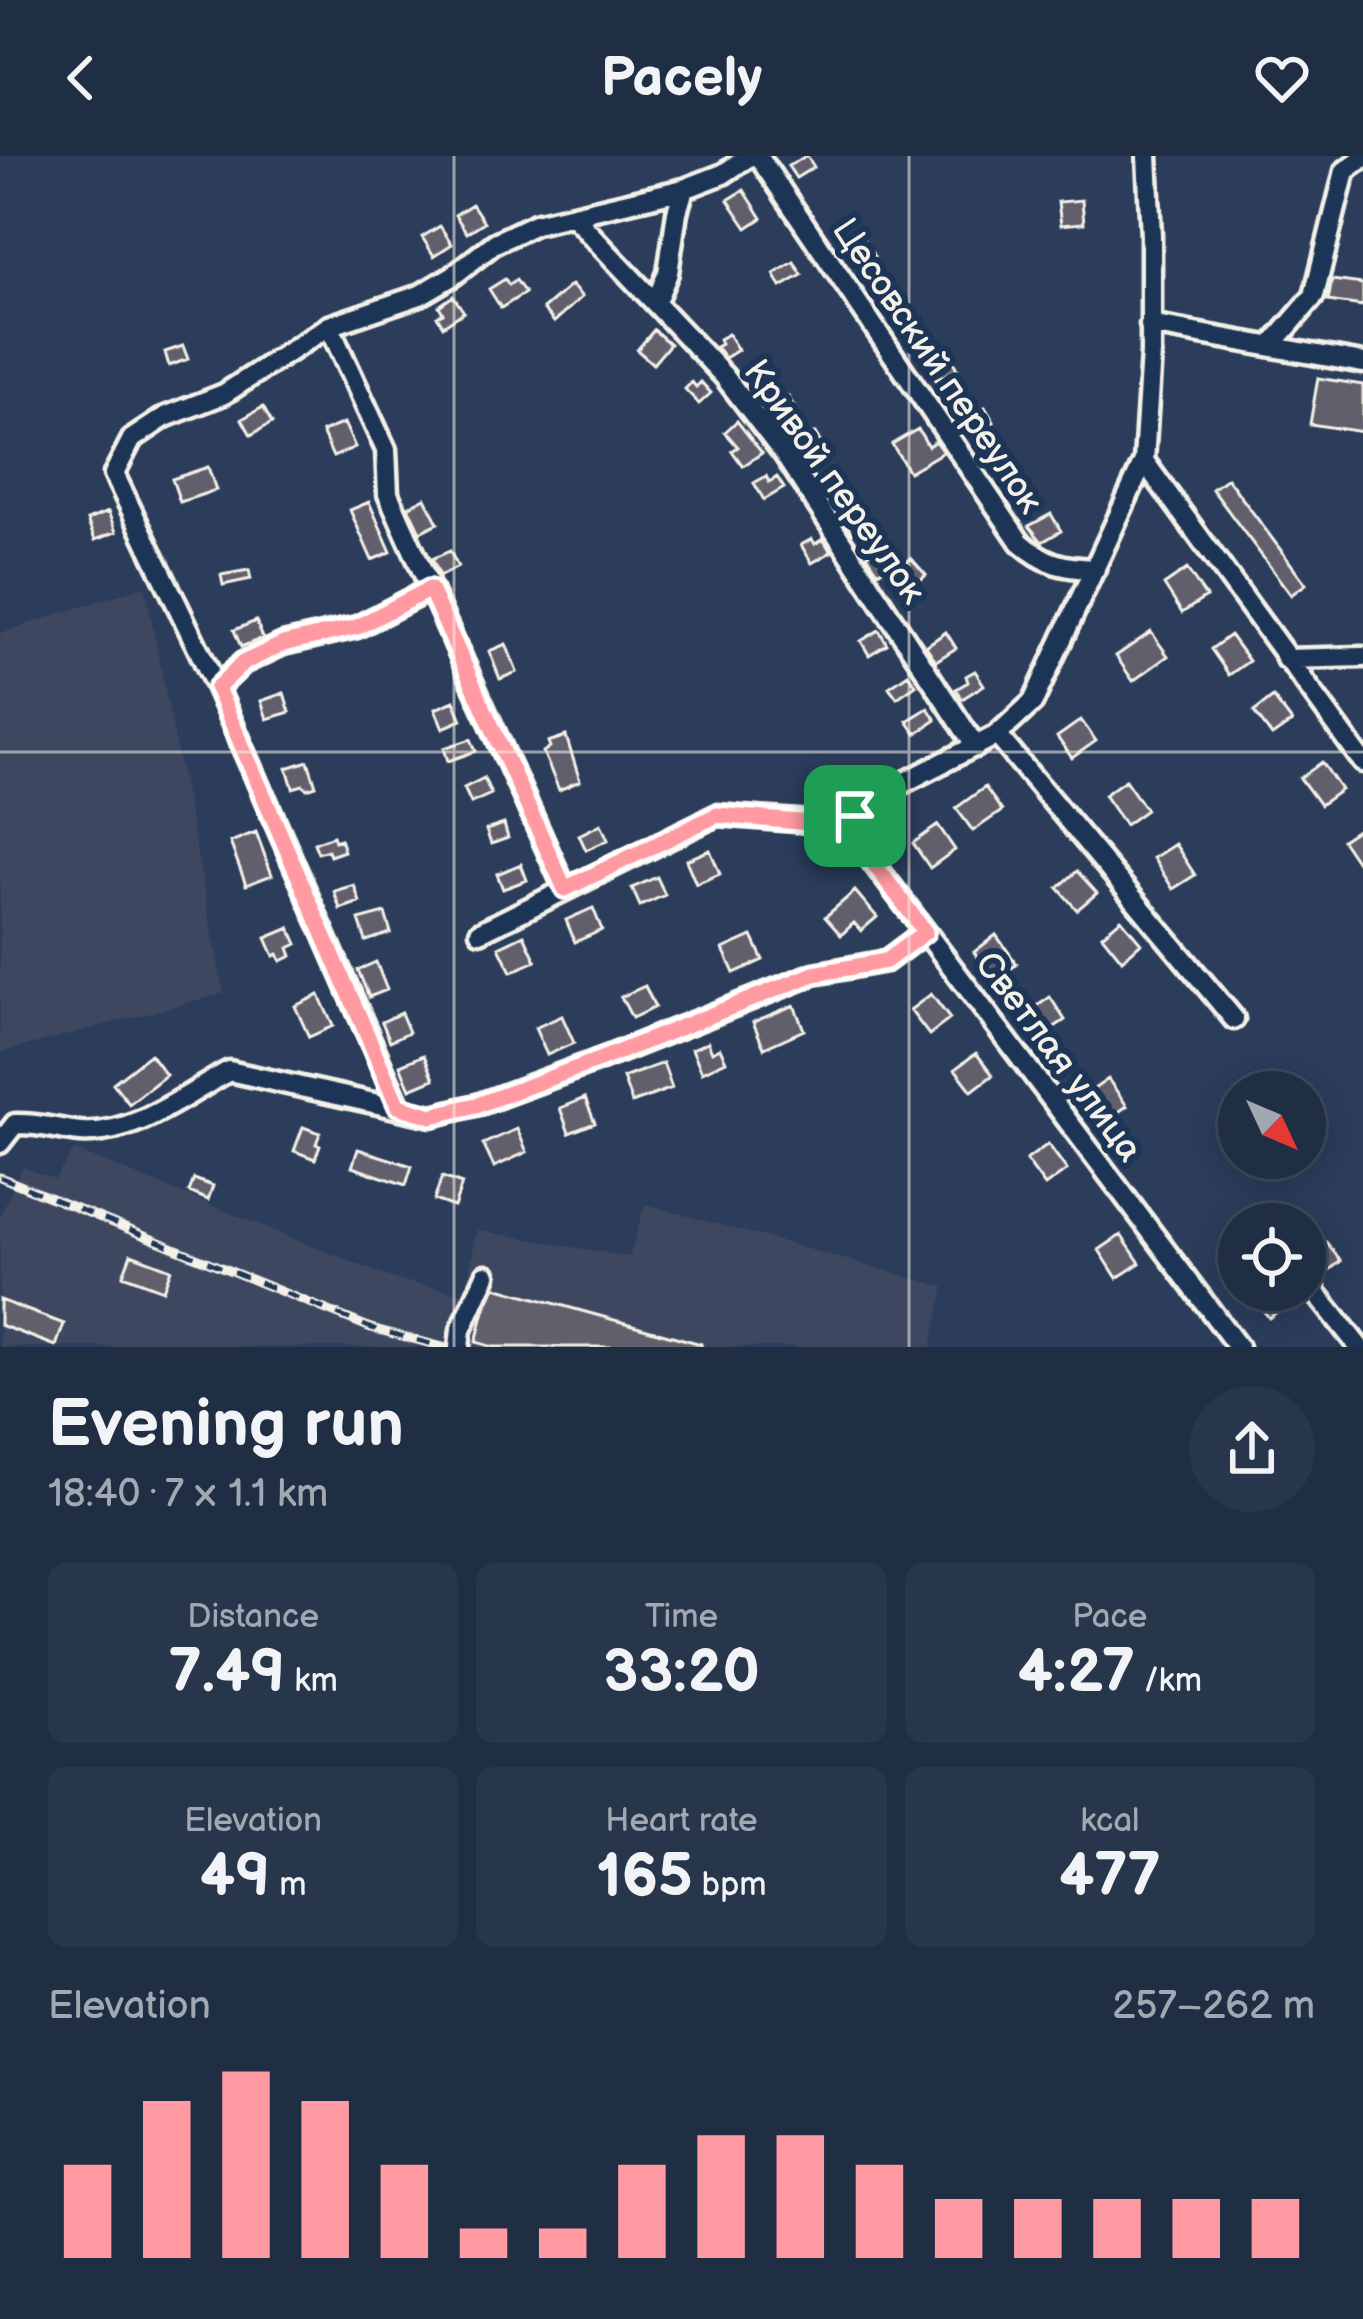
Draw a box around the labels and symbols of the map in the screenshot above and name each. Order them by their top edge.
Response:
street label: Цесовский переулок [822,211,1052,522]
street label: Кривой переулок [734,352,934,613]
pin [804,765,906,867]
street label: Светлая улица [965,944,1151,1171]
north arrow [1218,1071,1326,1179]

